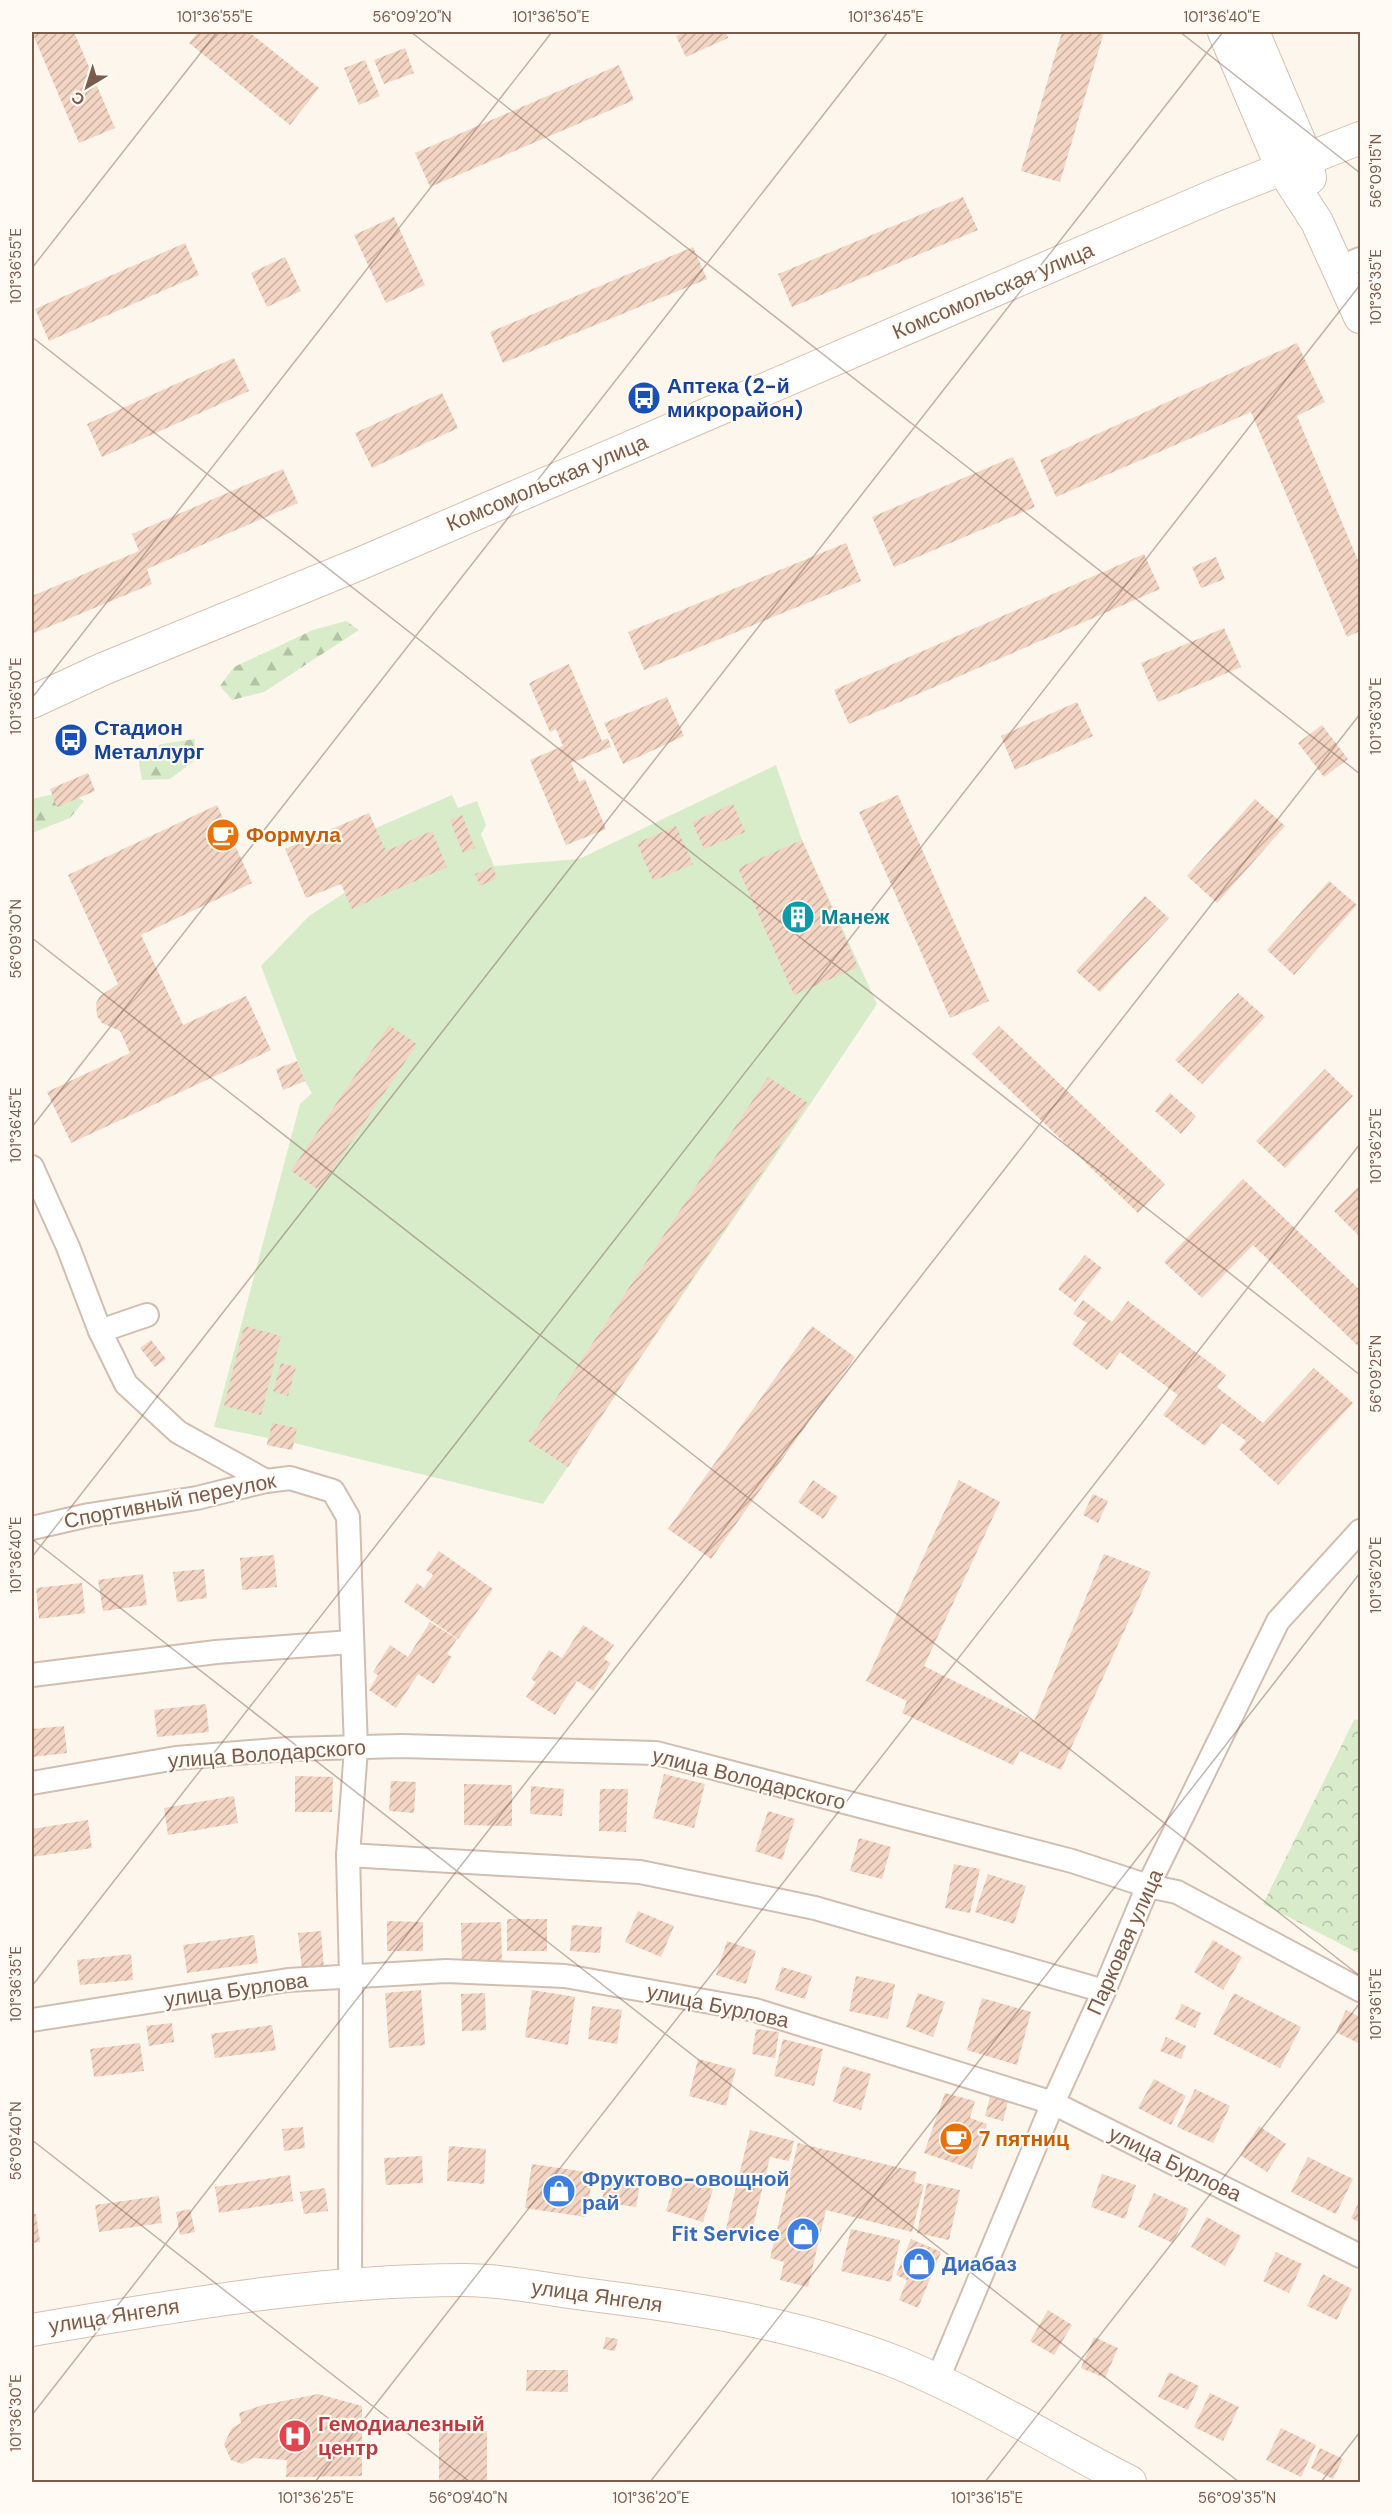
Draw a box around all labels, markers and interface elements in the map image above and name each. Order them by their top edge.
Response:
text: 101°36'55"E [177,7,253,27]
text: 56°09'20"N [372,7,452,27]
text: 101°36'50"E [512,7,590,27]
text: 101°36'45"E [848,7,924,27]
text: 101°36'40"E [1184,7,1260,27]
north arrow [57,57,117,117]
text: С [67,86,89,110]
text: 56°09'15"N [1366,134,1386,208]
text: 101°36'55"E [6,228,26,304]
street label: Комсомольская улица [888,236,1098,346]
text: 101°36'35"E [1366,249,1386,325]
place label: Аптека (2-й микрорайон) [667,372,803,424]
bus stop icon: Аптека (2-й микрорайон) [626,380,662,416]
street label: Комсомольская улица [442,428,652,538]
text: 101°36'50"E [6,657,26,735]
text: 101°36'30"E [1366,677,1386,755]
place label: Стадион Металлург [94,714,204,766]
bus stop icon: Стадион Металлург [53,722,89,758]
cafe icon: Формула [205,817,241,853]
place label: Формула [246,821,341,849]
text: 56°09'30"N [6,899,26,979]
building icon: Манеж [780,899,816,935]
place label: Манеж [821,903,891,931]
text: 101°36'45"E [6,1087,26,1163]
text: 101°36'25"E [1366,1108,1386,1184]
text: 56°09'25"N [1366,1335,1386,1413]
street label: Спортивный переулок [62,1467,279,1535]
text: 101°36'40"E [6,1517,26,1593]
text: 101°36'20"E [1366,1536,1386,1614]
street label: улица Володарского [167,1733,367,1775]
street label: улица Володарского [649,1741,849,1817]
street label: Парковая улица [1080,1864,1170,2019]
text: 101°36'35"E [6,1946,26,2022]
street label: улица Бурлова [162,1966,310,2014]
text: 101°36'15"E [1366,1968,1386,2040]
street label: улица Бурлова [644,1977,792,2035]
text: 56°09'40"N [6,2101,26,2181]
street label: улица Бурлова [1104,2120,1246,2208]
cafe icon: 7 пятниц [938,2121,974,2157]
place label: 7 пятниц [979,2125,1069,2153]
place label: Фруктово-овощной рай [582,2165,789,2217]
shop icon: Фруктово-овощной рай [541,2173,577,2209]
shop icon: Fit Service [785,2216,821,2252]
place label: Fit Service [672,2220,780,2248]
shop icon: Диабаз [901,2246,937,2282]
place label: Диабаз [942,2250,1017,2278]
street label: улица Янгеля [530,2273,664,2319]
street label: улица Янгеля [47,2292,181,2340]
text: 101°36'30"E [6,2374,26,2452]
place label: Гемодиалезный центр [318,2410,485,2462]
hospital icon: Гемодиалезный центр [277,2418,313,2454]
text: 101°36'25"E [278,2488,354,2508]
text: 56°09'40"N [428,2488,508,2508]
text: 101°36'20"E [612,2488,690,2508]
text: 101°36'15"E [951,2488,1023,2508]
text: 56°09'35"N [1198,2488,1276,2508]

